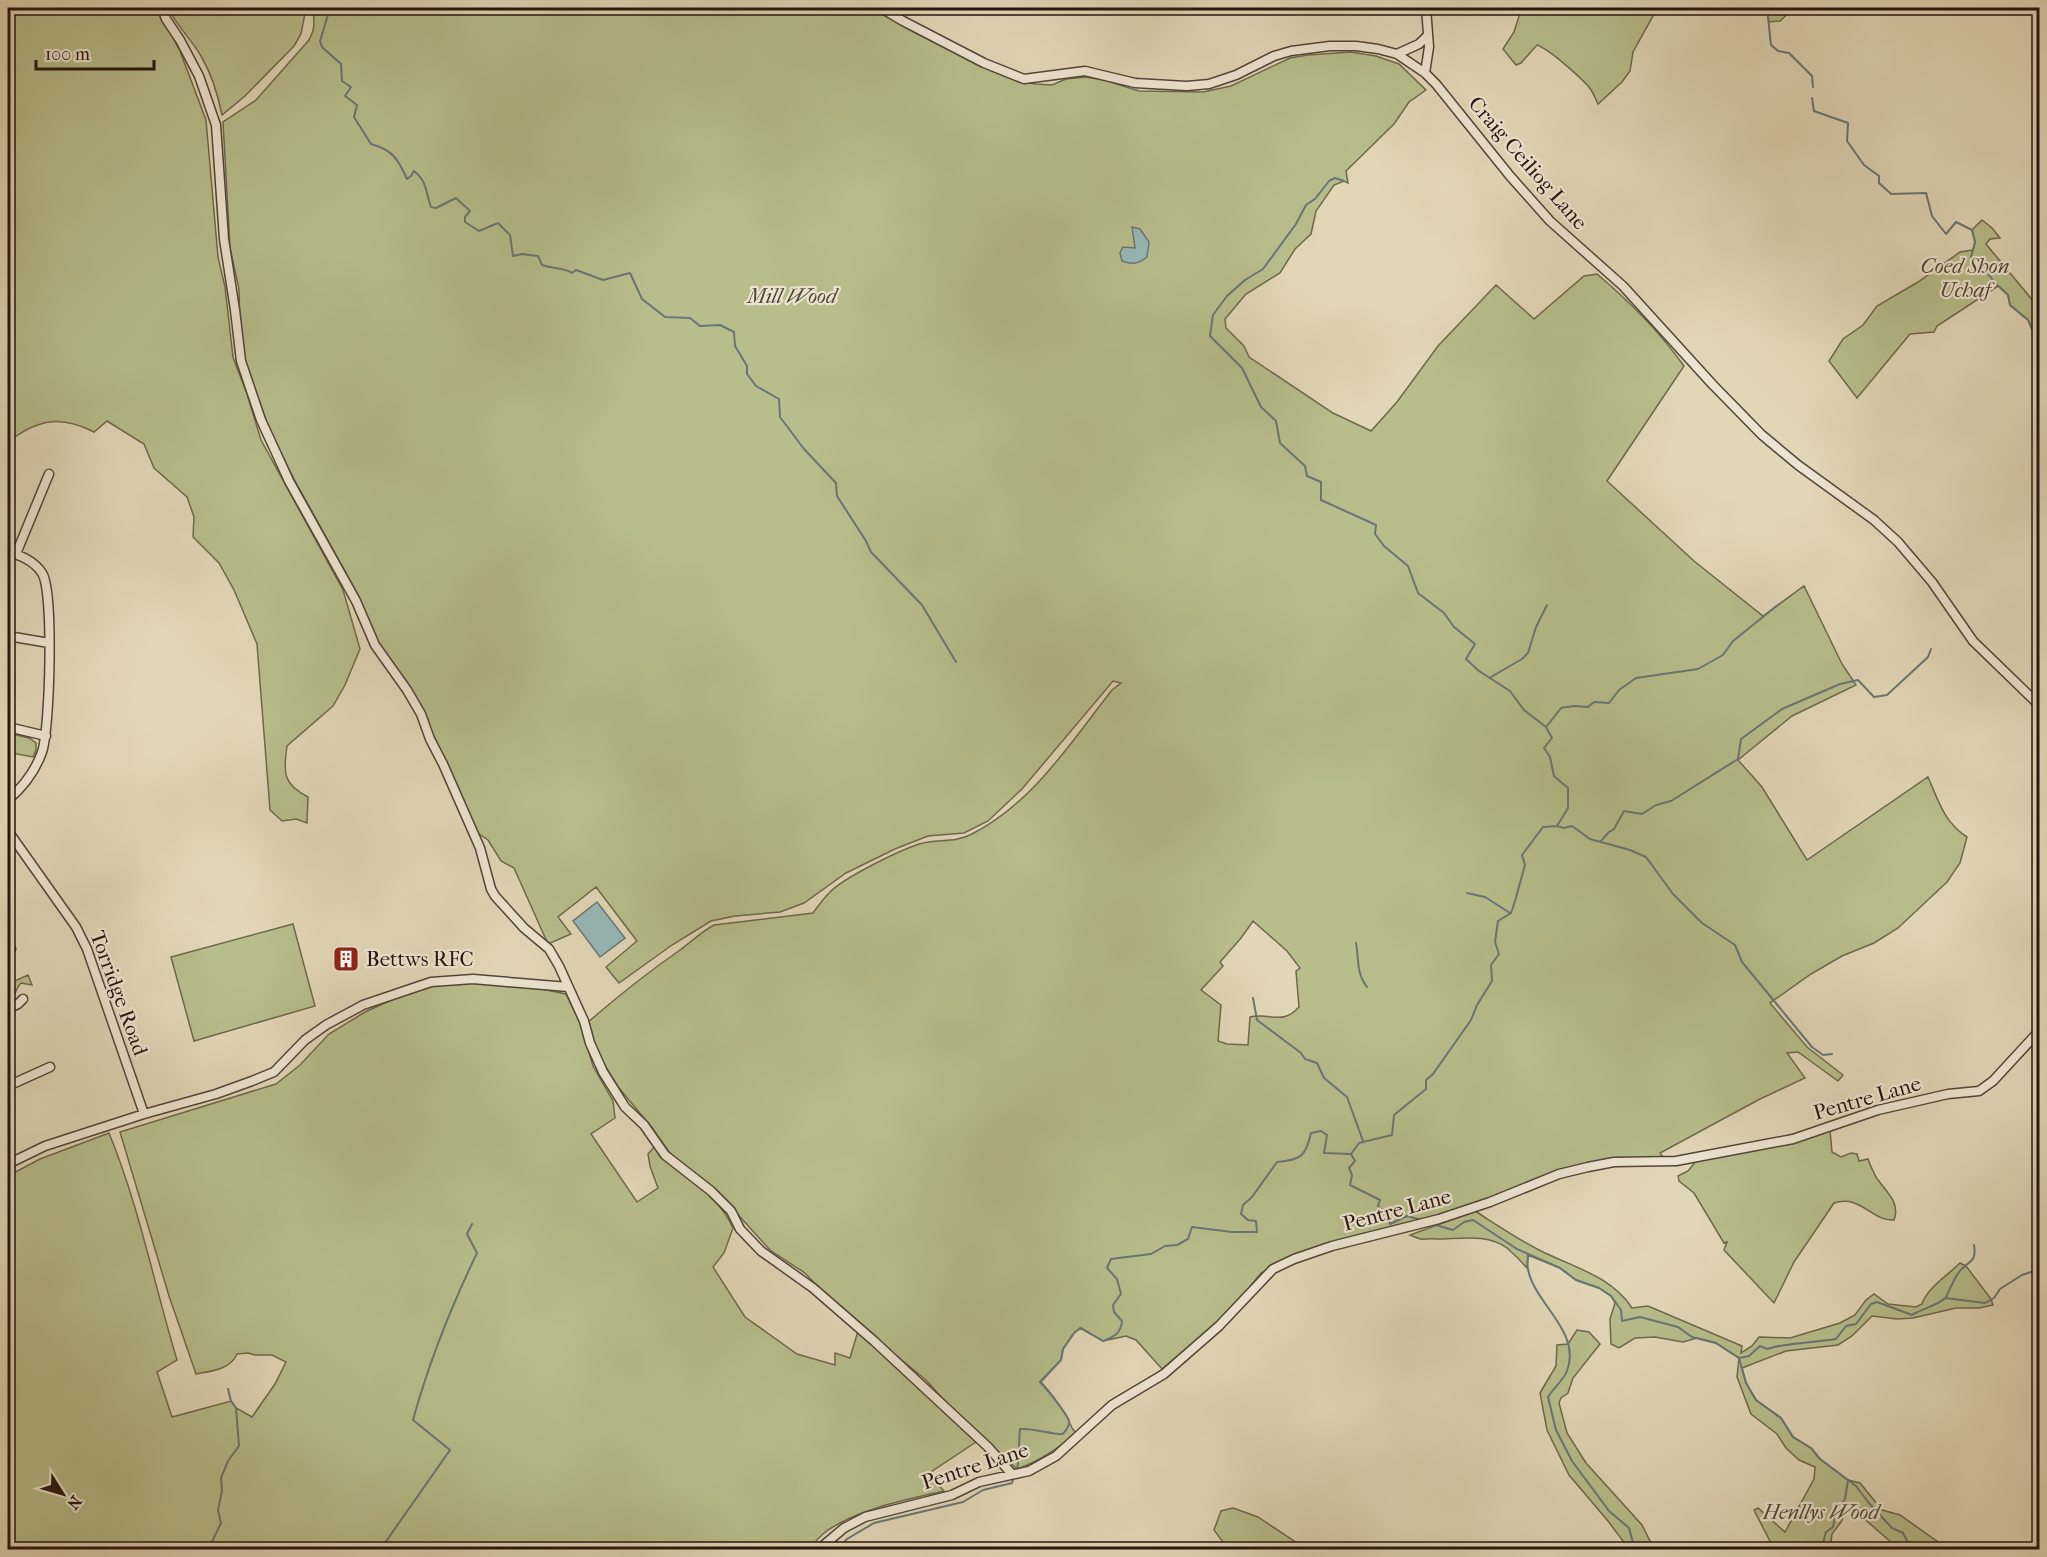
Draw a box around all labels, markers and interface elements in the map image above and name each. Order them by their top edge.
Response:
scale bar [36,33,154,71]
text: 100 m [45,44,90,65]
street label: Craig Ceiliog Lane [1464,92,1592,234]
park label: Coed Shon Uchaf [1921,254,2010,302]
park label: Mill Wood [745,284,839,308]
street label: Torridge Road [85,927,153,1059]
building icon: Bettws RFC [331,944,361,974]
place label: Bettws RFC [366,947,474,971]
street label: Pentre Lane [1810,1071,1924,1125]
street label: Pentre Lane [1340,1184,1454,1236]
street label: Pentre Lane [919,1437,1031,1495]
north arrow [33,1464,93,1524]
text: N [63,1492,86,1514]
park label: Henllys Wood [1762,1500,1881,1524]

